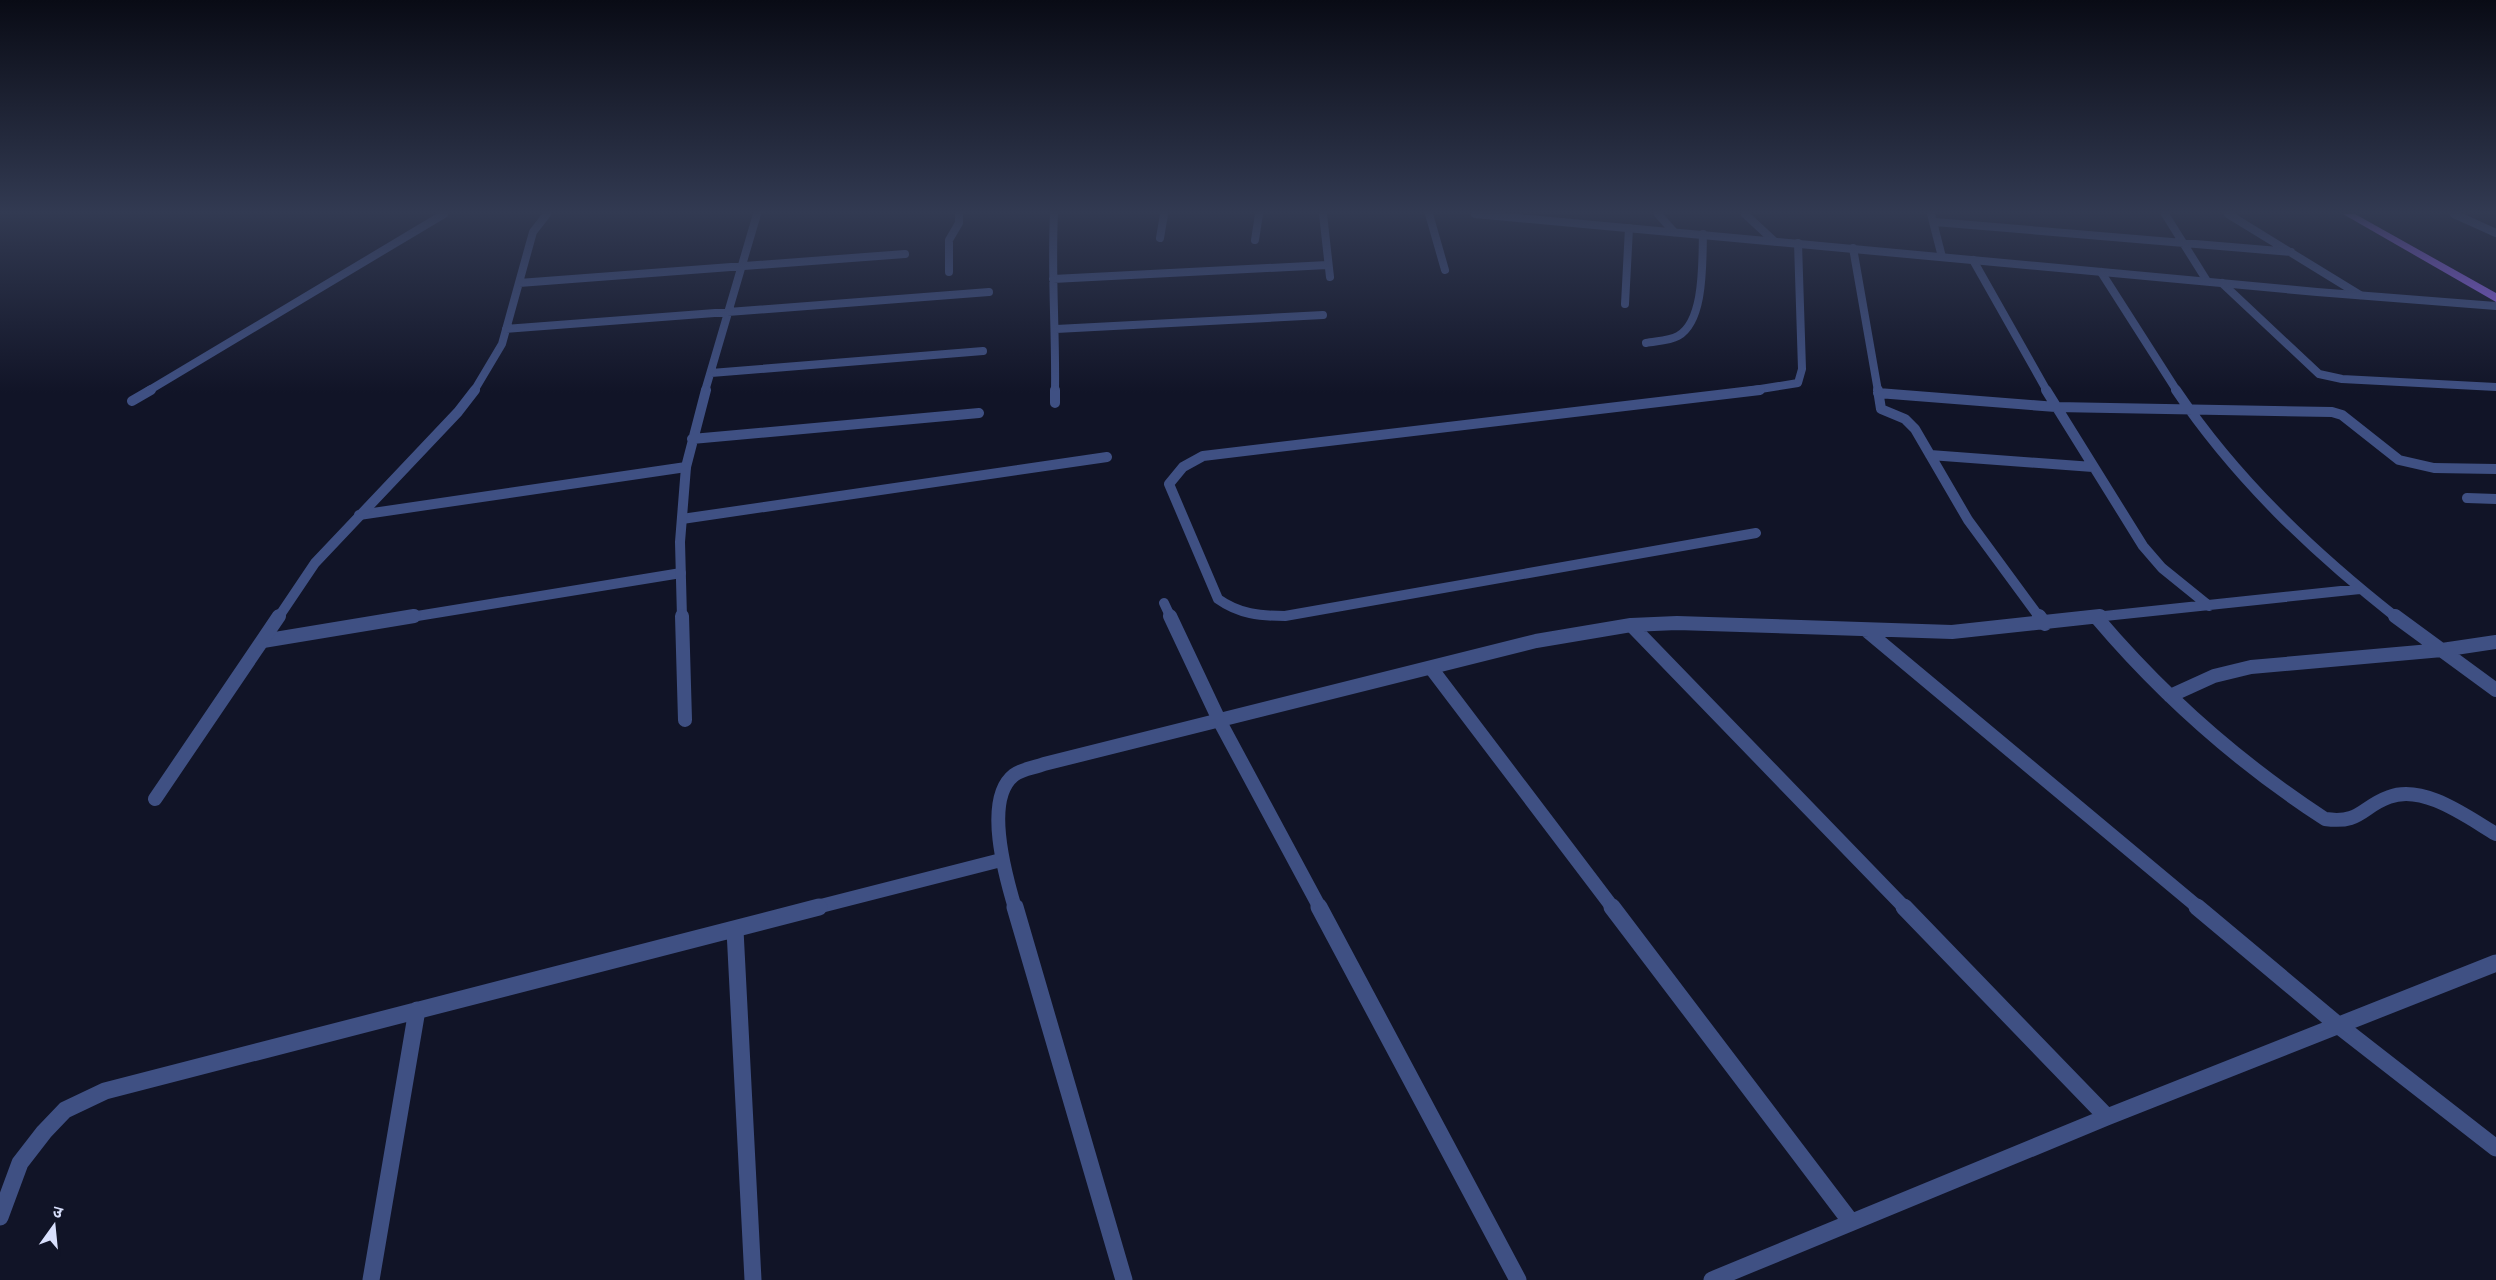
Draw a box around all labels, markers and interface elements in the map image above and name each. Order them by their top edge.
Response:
north arrow [24,1196,84,1256]
text: उ [51,1202,65,1223]

